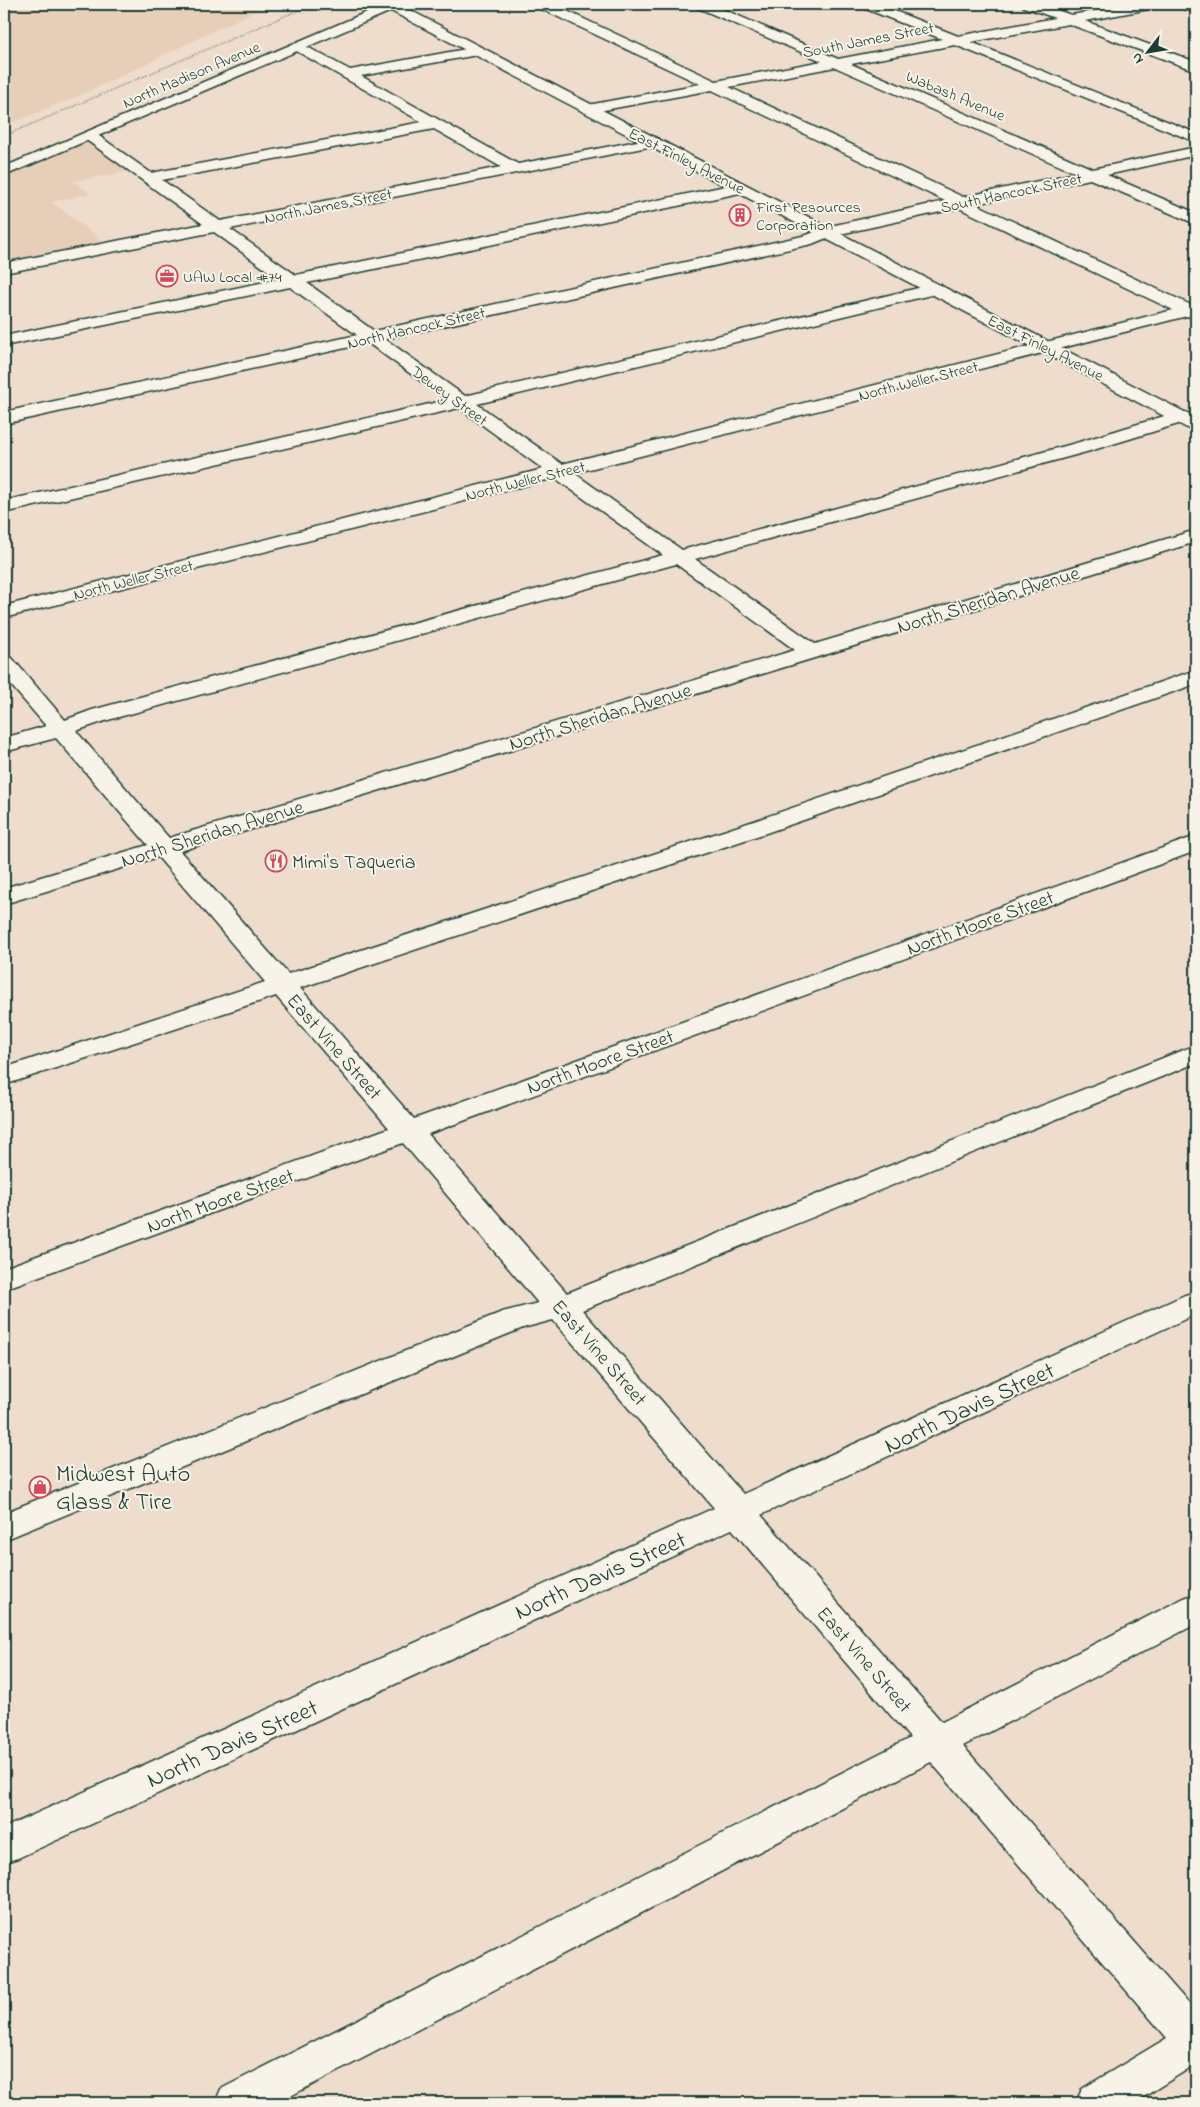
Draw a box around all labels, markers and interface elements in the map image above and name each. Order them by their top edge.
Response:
street label: South James Street [801,16,937,65]
north arrow [1122,28,1172,78]
street label: North Madison Avenue [119,36,265,116]
text: N [1127,48,1150,67]
street label: Wabash Avenue [902,65,1009,129]
street label: East Finley Avenue [624,122,749,202]
street label: South Hancock Street [938,167,1085,221]
street label: North James Street [263,183,395,231]
place label: First Resources Corporation [755,196,861,238]
building icon: First Resources Corporation [728,203,752,227]
office icon: UAW Local #74 [155,264,179,288]
place label: UAW Local #74 [183,266,282,290]
street label: North Hancock Street [345,301,488,356]
street label: East Finley Avenue [983,309,1108,389]
street label: North Weller Street [856,355,981,408]
street label: Dewey Street [405,360,493,433]
street label: North Weller Street [463,455,588,508]
street label: North Weller Street [71,554,196,607]
street label: North Sheridan Avenue [894,560,1083,643]
street label: North Sheridan Avenue [506,677,695,760]
street label: North Sheridan Avenue [118,794,307,877]
restaurant icon: Mimi's Taqueria [264,849,288,873]
place label: Mimi's Taqueria [292,849,416,878]
street label: North Moore Street [903,884,1059,964]
street label: East Vine Street [279,988,388,1108]
street label: North Moore Street [523,1023,679,1103]
street label: North Moore Street [143,1162,299,1242]
street label: East Vine Street [544,1294,653,1414]
street label: North Davis Street [879,1354,1061,1464]
place label: Midwest Auto Glass & Tire [56,1458,190,1521]
shop icon: Midwest Auto Glass & Tire [28,1475,52,1499]
street label: North Davis Street [510,1524,692,1631]
street label: East Vine Street [809,1601,918,1721]
street label: North Davis Street [142,1692,324,1799]

